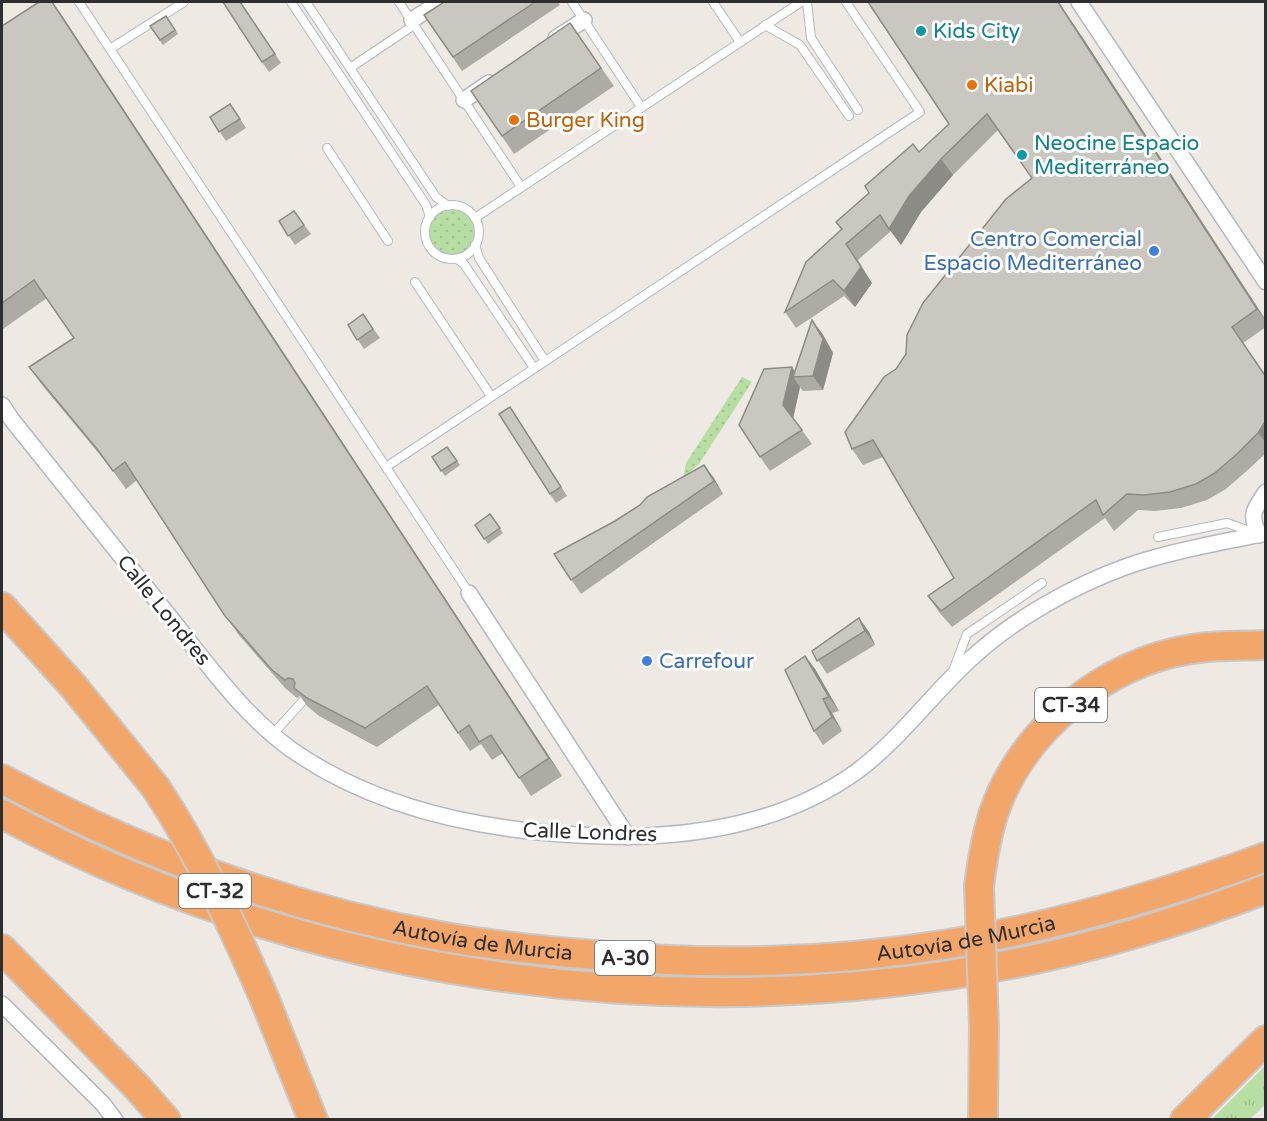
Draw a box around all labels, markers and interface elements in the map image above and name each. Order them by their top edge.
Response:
place label: Kids City [933,19,1020,44]
marker: Kids City [914,24,928,38]
place label: Kiabi [984,73,1034,98]
marker: Kiabi [965,78,979,92]
place label: Burger King [526,108,645,133]
marker: Burger King [507,113,521,127]
place label: Neocine Espacio Mediterráneo [1034,131,1199,180]
marker: Neocine Espacio Mediterráneo [1015,148,1029,162]
place label: Centro Comercial Espacio Mediterráneo [923,227,1142,276]
marker: Centro Comercial Espacio Mediterráneo [1147,244,1161,258]
street label: Calle Londres [111,550,216,671]
place label: Carrefour [659,649,754,674]
marker: Carrefour [640,654,654,668]
road number: CT-34 [1035,688,1107,722]
street label: Calle Londres [522,818,658,847]
road number: CT-32 [179,874,251,908]
street label: Autovía de Murcia [875,911,1058,967]
street label: Autovía de Murcia [390,915,574,966]
road number: A-30 [595,941,655,975]

